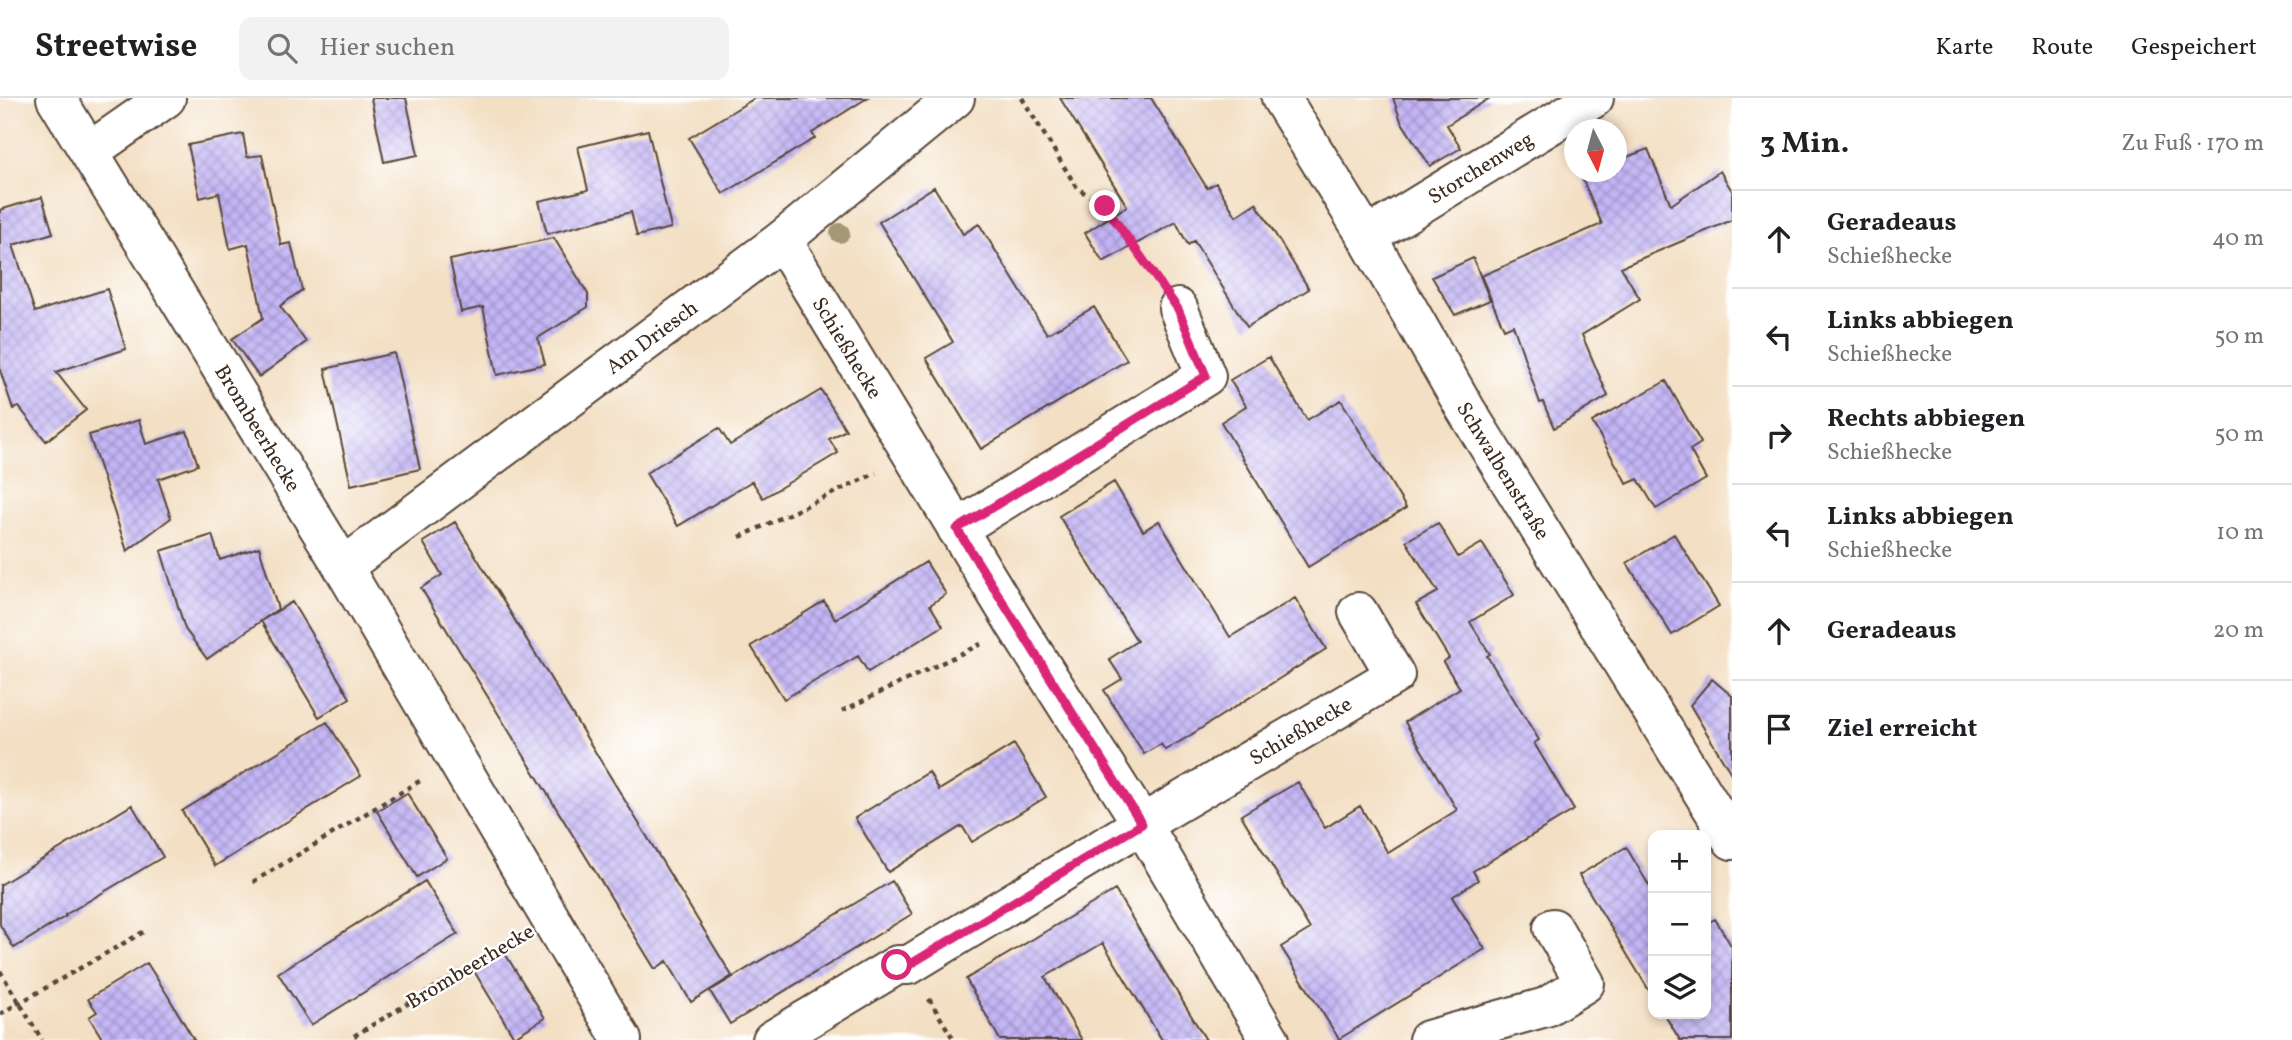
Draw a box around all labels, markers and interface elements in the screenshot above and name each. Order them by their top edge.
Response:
search box [239,17,729,80]
text: Streetwise [35,25,197,71]
icon: search [263,29,301,67]
text: Hier suchen [319,30,455,66]
text: Karte [1936,31,1993,65]
text: Route [2031,31,2093,65]
text: Gespeichert [2131,31,2257,65]
north arrow [1564,119,1627,182]
text: 3 Min. [1760,123,1849,165]
street label: Storchenweg [1423,125,1539,212]
text: Zu Fuß · 170 m [2121,128,2264,160]
route end [1089,190,1120,221]
text: Geradeaus [1827,205,1956,241]
icon: ahead [1760,220,1798,258]
text: 40 m [2212,223,2264,255]
text: Schießhecke [1827,241,1952,273]
street label: Schießhecke [804,292,888,405]
street label: Am Driesch [601,294,705,382]
text: Links abbiegen [1827,303,2014,339]
icon: left [1760,318,1798,356]
text: 50 m [2215,321,2264,353]
text: Schießhecke [1827,339,1952,371]
street label: Brombeerhecke [207,360,307,498]
street label: Schwalbenstraße [1448,397,1556,546]
text: Rechts abbiegen [1827,401,2025,437]
icon: right [1760,416,1798,454]
text: 50 m [2215,419,2264,451]
text: Schießhecke [1827,437,1952,469]
text: Links abbiegen [1827,499,2014,535]
icon: left [1760,514,1798,552]
text: 10 m [2216,517,2264,549]
text: Schießhecke [1827,535,1952,567]
icon: ahead [1760,612,1798,650]
text: Geradeaus [1827,613,1956,649]
text: 20 m [2213,615,2264,647]
street label: Schießhecke [1245,690,1358,773]
icon: arrive [1760,710,1798,748]
text: Ziel erreicht [1827,711,1977,747]
map controls [1648,830,1711,1019]
button: + [1648,830,1711,893]
button: − [1648,893,1711,956]
street label: Brombeerhecke [401,918,540,1017]
route start [881,949,912,980]
button: layers [1648,956,1711,1019]

